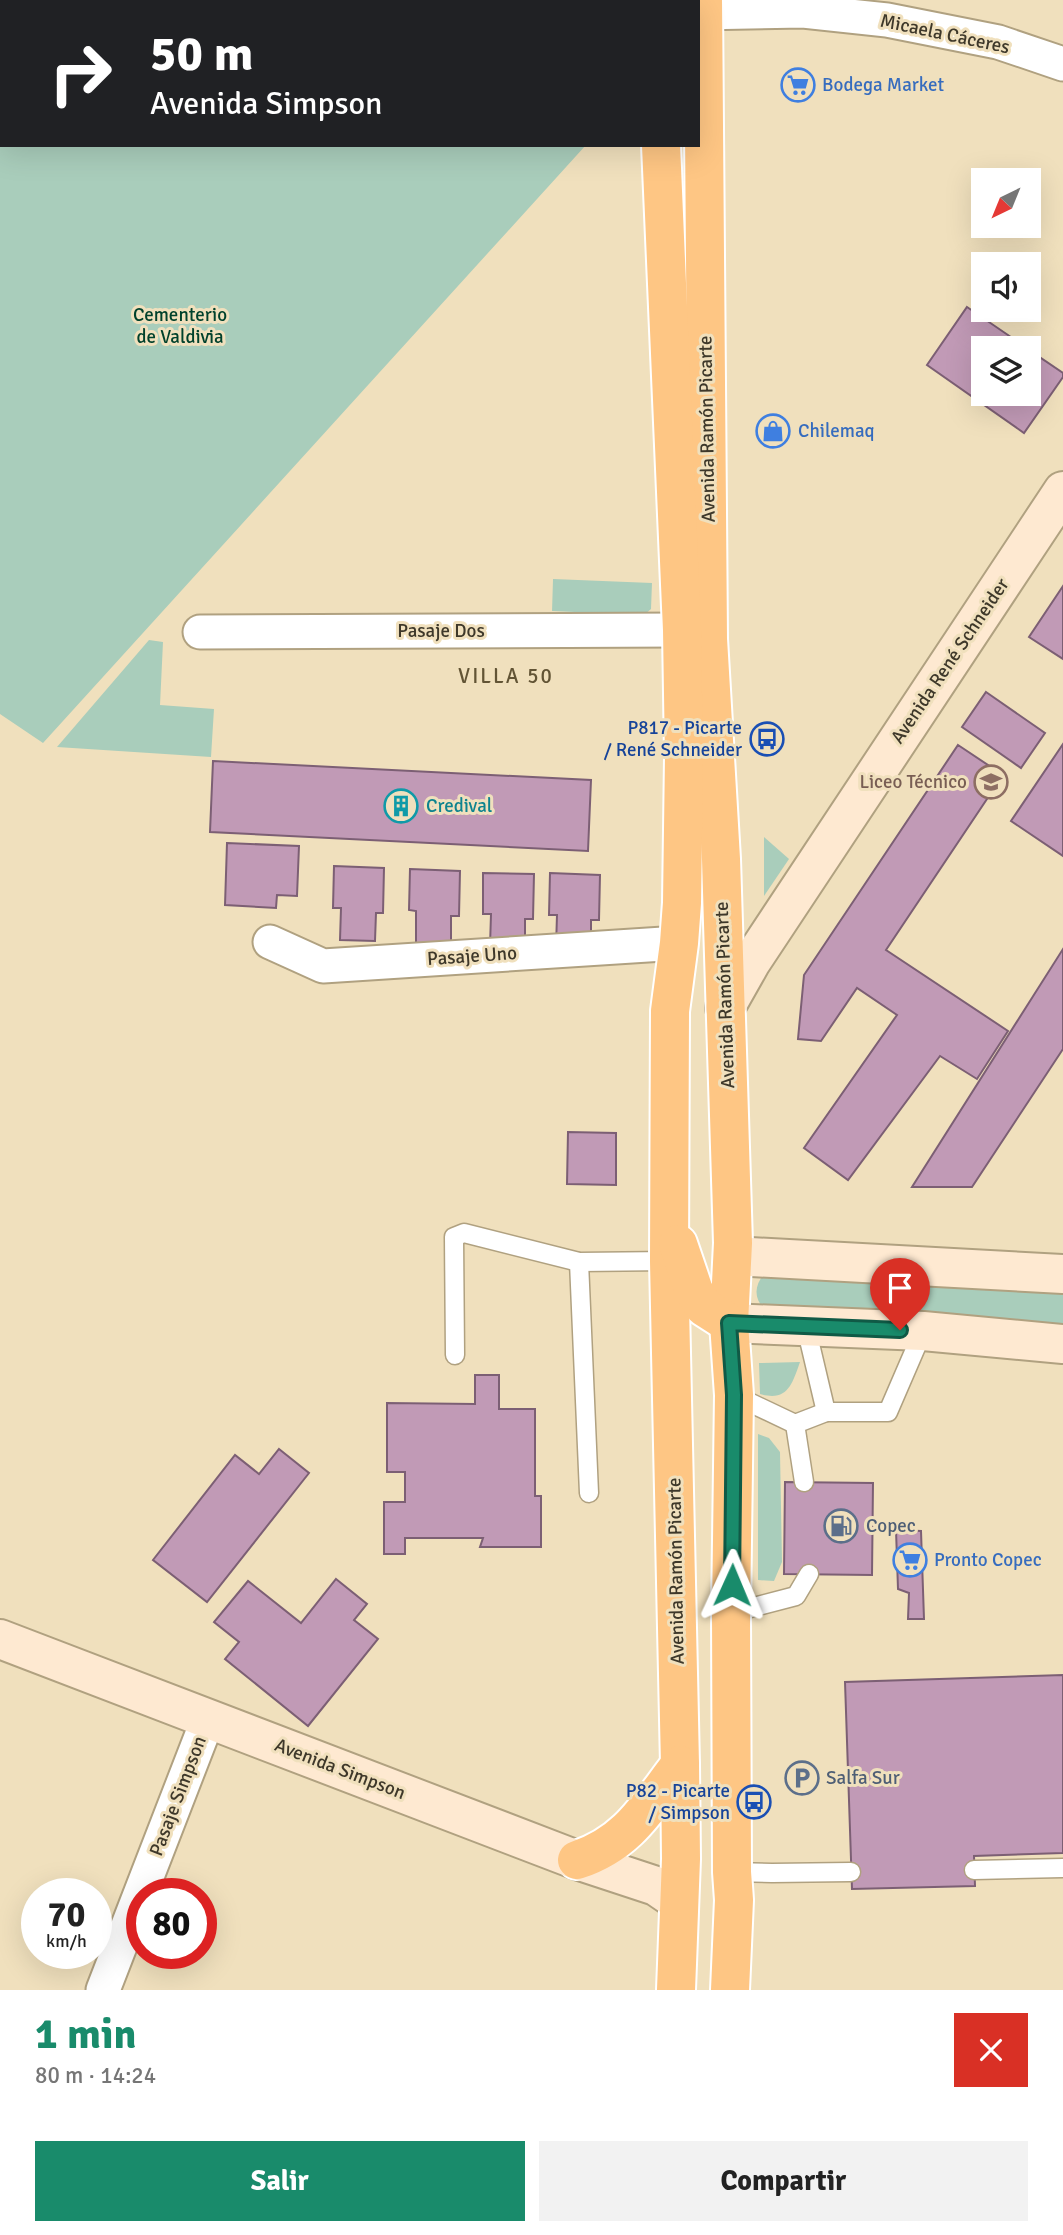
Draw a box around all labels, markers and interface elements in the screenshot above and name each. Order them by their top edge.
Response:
street label: Micaela Cáceres [878,9,1012,59]
text: 50 m [150,24,253,84]
icon: right [35,28,126,119]
supermarket icon: Bodega Market [779,66,817,104]
place label: Bodega Market [822,73,944,97]
text: Avenida Simpson [150,84,383,123]
north arrow [971,168,1041,238]
map controls [971,168,1041,406]
button: sound [971,252,1041,322]
park label: Cementerio de Valdivia [133,303,227,349]
street label: Avenida Ramón Picarte [693,335,721,523]
button: layers [971,336,1041,406]
shop icon: Chilemaq [754,412,792,450]
place label: Chilemaq [798,419,875,443]
street label: Avenida René Schneider [886,574,1014,748]
street label: Pasaje Dos [397,619,485,643]
district label: VILLA 50 [458,663,554,689]
place label: P817 - Picarte / René Schneider [604,716,742,762]
bus stop icon: P817 - Picarte / René Schneider [748,720,786,758]
school or university icon: Liceo Técnico [972,763,1010,801]
place label: Liceo Técnico [859,770,967,794]
building icon: Credival [382,787,420,825]
place label: Credival [426,794,492,818]
street label: Avenida Ramón Picarte [710,901,740,1089]
street label: Pasaje Uno [426,941,518,971]
pin [870,1258,930,1330]
icon: arrive [881,1269,919,1307]
street label: Avenida Ramón Picarte [662,1477,690,1665]
fuel station icon: Copec [822,1507,860,1545]
place label: Copec [866,1514,916,1538]
supermarket icon: Pronto Copec [891,1541,929,1579]
position arrow [695,1548,769,1622]
place label: Pronto Copec [934,1548,1042,1572]
street label: Pasaje Simpson [144,1733,212,1859]
street label: Avenida Simpson [271,1733,409,1805]
parking icon: Salfa Sur [783,1759,821,1797]
place label: Salfa Sur [826,1766,900,1790]
place label: P82 - Picarte / Simpson [626,1779,730,1825]
bus stop icon: P82 - Picarte / Simpson [735,1783,773,1821]
speed limit sign: 80 [126,1878,217,1969]
text: 70 [48,1893,85,1936]
text: km/h [46,1930,87,1952]
text: 1 min [35,2009,136,2060]
button: close [954,2013,1028,2087]
text: 80 m · 14:24 [35,2061,156,2090]
button: Salir [35,2141,525,2221]
button: Compartir [539,2141,1028,2221]

